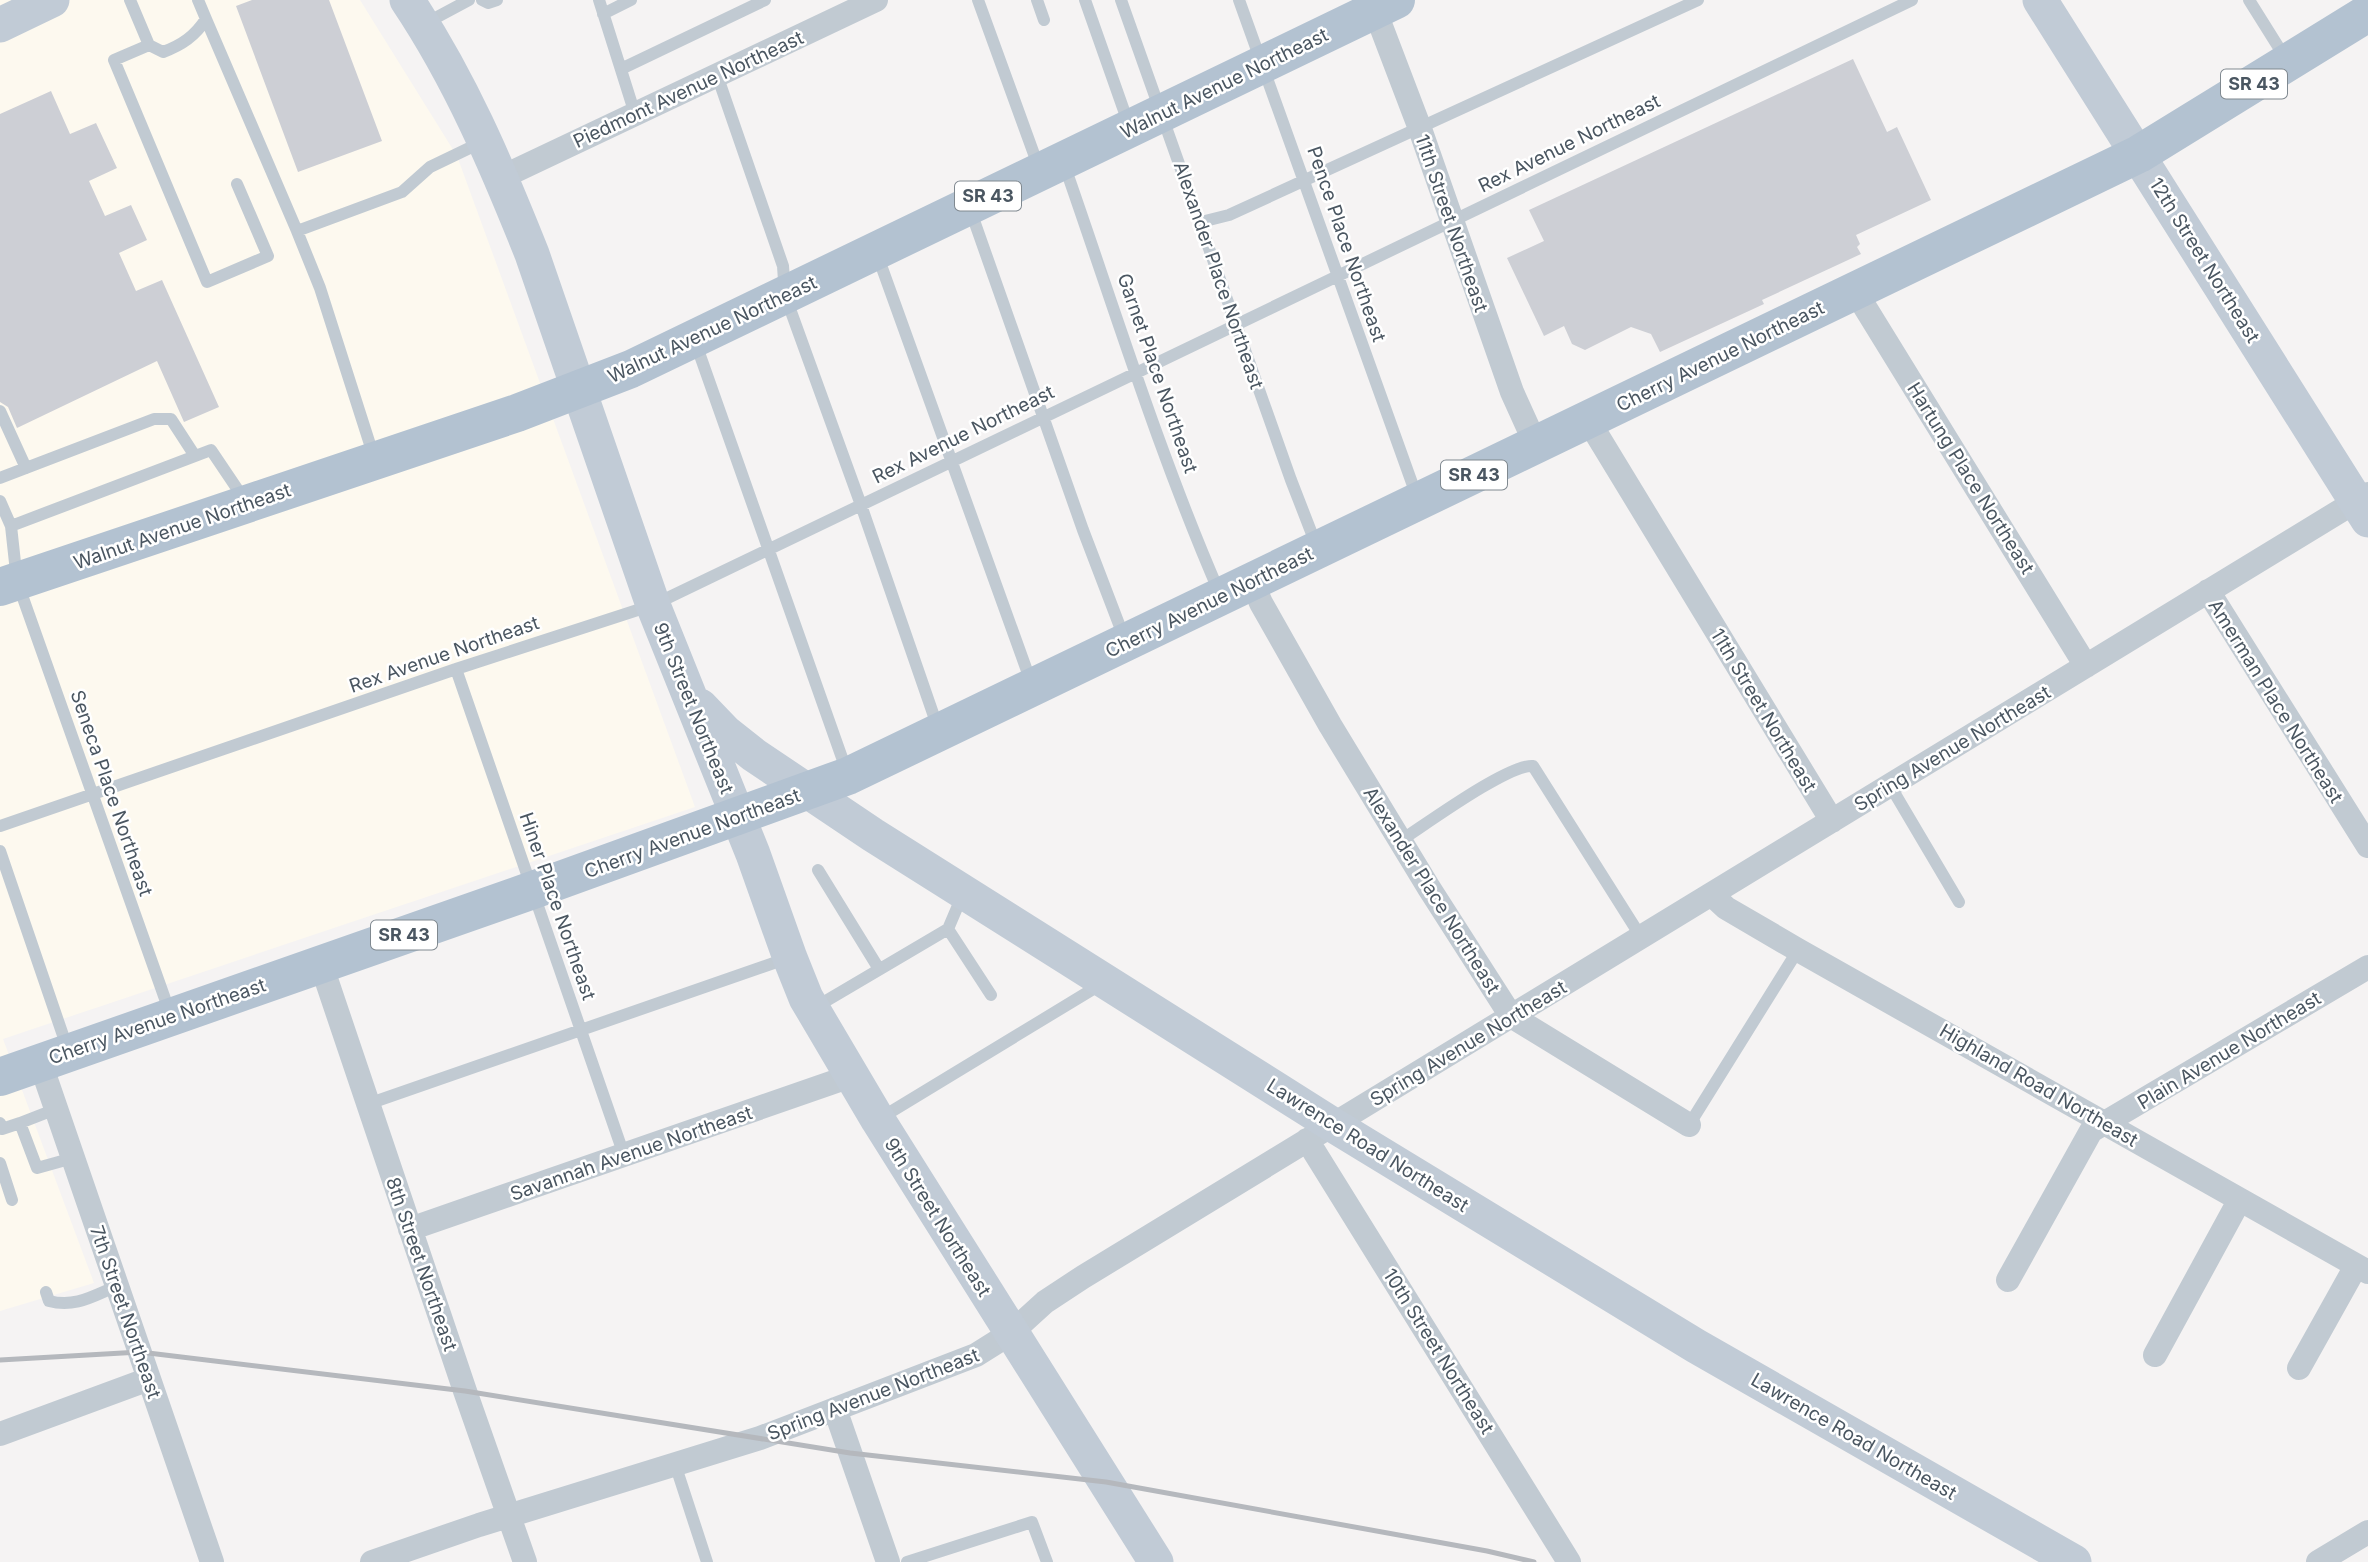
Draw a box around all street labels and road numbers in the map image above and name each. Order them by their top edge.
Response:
street label: Walnut Avenue Northeast [1117,23,1332,144]
street label: Piedmont Avenue Northeast [570,26,807,153]
road number: SR 43 [2221,70,2287,98]
street label: Rex Avenue Northeast [1475,89,1664,197]
street label: 11th Street Northeast [1410,131,1493,315]
street label: Pence Place Northeast [1302,143,1391,345]
street label: Alexander Place Northeast [1169,158,1268,392]
street label: 12th Street Northeast [2145,174,2265,347]
road number: SR 43 [955,182,1021,210]
street label: Garnet Place Northeast [1113,270,1203,476]
street label: Walnut Avenue Northeast [604,271,820,388]
street label: Cherry Avenue Northeast [1613,296,1828,417]
street label: Hartung Place Northeast [1902,378,2039,578]
street label: Rex Avenue Northeast [869,380,1058,488]
road number: SR 43 [1441,461,1507,490]
street label: Walnut Avenue Northeast [71,478,294,574]
street label: Cherry Avenue Northeast [1102,542,1317,663]
street label: Amerman Place Northeast [2203,595,2348,807]
street label: Rex Avenue Northeast [346,611,542,698]
street label: 9th Street Northeast [649,619,738,797]
street label: 11th Street Northeast [1706,624,1821,796]
street label: Spring Avenue Northeast [1850,681,2055,816]
street label: Seneca Place Northeast [65,687,158,899]
street label: Alexander Place Northeast [1358,783,1505,998]
street label: Cherry Avenue Northeast [581,784,803,883]
street label: Hiner Place Northeast [515,809,600,1003]
road number: SR 43 [371,920,437,950]
street label: Cherry Avenue Northeast [46,973,269,1069]
street label: Spring Avenue Northeast [1366,976,1571,1111]
street label: Plain Avenue Northeast [2134,987,2325,1114]
street label: Highland Road Northeast [1936,1019,2142,1152]
street label: Lawrence Road Northeast [1263,1074,1473,1217]
street label: Savannah Avenue Northeast [507,1101,755,1206]
street label: 9th Street Northeast [879,1134,996,1301]
street label: 8th Street Northeast [381,1174,462,1354]
street label: 7th Street Northeast [85,1223,166,1402]
street label: 10th Street Northeast [1378,1264,1499,1438]
street label: Spring Avenue Northeast [764,1343,982,1446]
street label: Lawrence Road Northeast [1747,1368,1961,1505]

